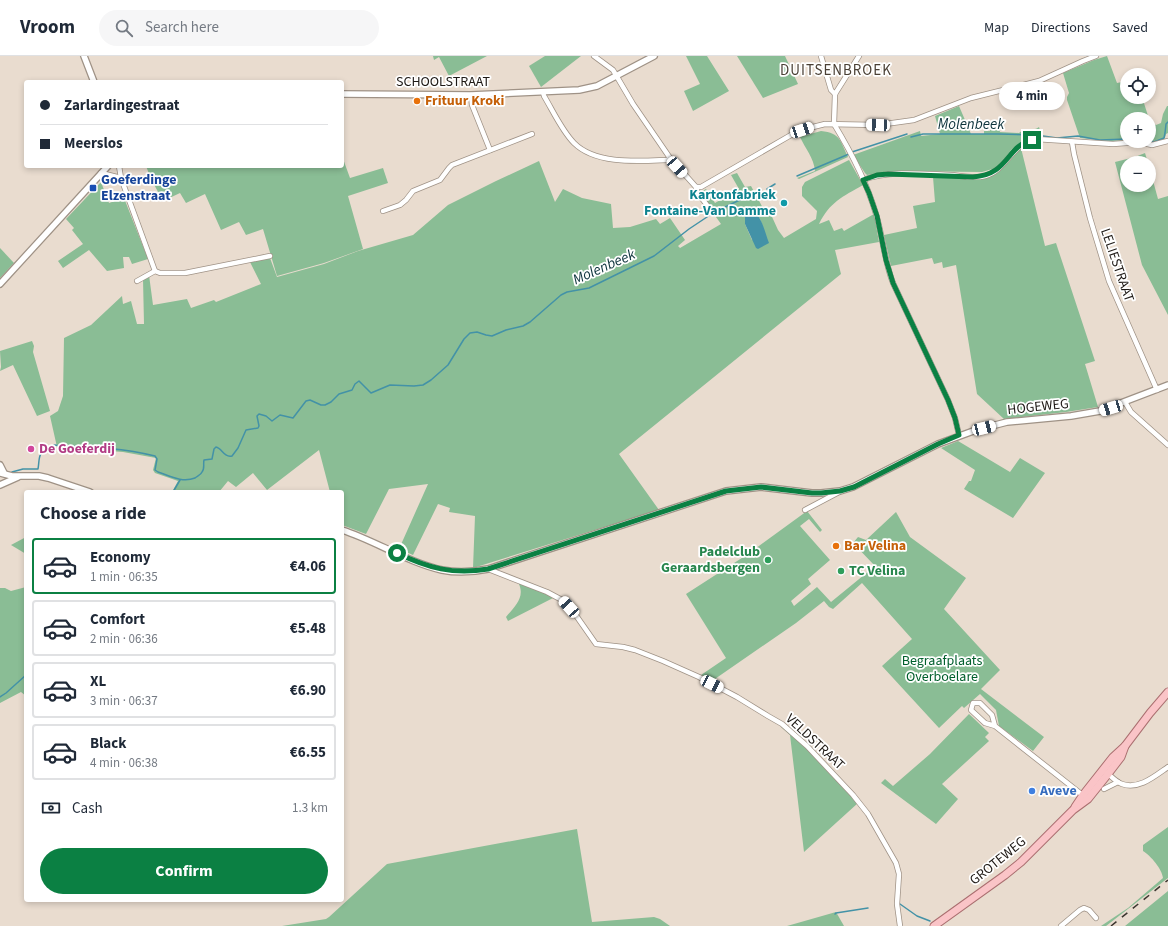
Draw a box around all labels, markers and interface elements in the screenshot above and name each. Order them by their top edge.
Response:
search box [99,10,379,46]
text: Vroom [20,14,75,41]
icon: search [113,17,135,39]
text: Search here [145,17,219,38]
text: Map [984,18,1009,38]
text: Directions [1031,18,1090,38]
text: Saved [1112,18,1148,38]
district label: DUITSENBROEK [780,60,892,81]
map controls [1120,68,1156,192]
button: locate [1120,68,1156,104]
street label: SCHOOLSTRAAT [396,72,491,92]
callout: 4 min [999,82,1065,110]
text: 4 min [1016,87,1048,105]
place label: Frituur Kroki [425,91,505,111]
text: Zarlardingestraat [64,95,180,116]
marker: Frituur Kroki [412,96,422,106]
button: + [1120,112,1156,148]
water label: Molenbeek [938,114,1005,135]
car [866,119,890,131]
car [789,121,815,139]
route end [1023,131,1041,149]
text: Meerslos [64,133,123,154]
car [665,154,689,180]
button: − [1120,156,1156,192]
place label: Goeferdinge Elzenstraat [101,170,177,206]
marker: Goeferdinge Elzenstraat [88,183,98,193]
place label: Kartonfabriek Fontaine-Van Damme [644,185,776,221]
marker: Kartonfabriek Fontaine-Van Damme [779,198,789,208]
street label: LELIESTRAAT [1095,226,1139,305]
water label: Molenbeek [569,244,639,290]
street label: HOGEWEG [1006,394,1070,420]
car [1098,399,1124,417]
car [971,419,997,437]
place label: De Goeferdij [39,439,115,459]
marker: De Goeferdij [26,444,36,454]
text: Choose a ride [40,501,146,526]
place label: Bar Velina [844,536,906,556]
marker: Bar Velina [831,541,841,551]
place label: Padelclub Geraardsbergen [661,542,760,578]
route start [388,544,406,562]
text: Economy [90,547,151,568]
icon: car [42,548,78,584]
marker: Padelclub Geraardsbergen [763,555,773,565]
text: €4.06 [290,556,326,577]
place label: TC Velina [849,561,905,581]
marker: TC Velina [836,566,846,576]
text: 1 min · 06:35 [90,568,158,586]
car [557,594,581,620]
text: Comfort [90,609,145,630]
icon: car [42,610,78,646]
text: €5.48 [290,618,326,639]
text: 2 min · 06:36 [90,630,158,648]
park label: Begraafplaats Overboelare [902,651,982,687]
text: XL [90,671,106,692]
icon: car [42,672,78,708]
car [699,673,725,695]
text: €6.90 [290,680,326,701]
text: 3 min · 06:37 [90,692,158,710]
street label: VELDSTRAAT [781,709,849,775]
text: Black [90,733,127,754]
icon: car [42,734,78,770]
text: €6.55 [290,742,326,763]
text: 4 min · 06:38 [90,754,158,772]
place label: Aveve [1039,781,1077,801]
marker: Aveve [1027,786,1037,796]
icon: cash [40,797,62,819]
text: Cash [72,798,103,819]
text: 1.3 km [292,799,328,817]
street label: GROTEWEG [965,832,1031,890]
button: Confirm [40,848,328,894]

